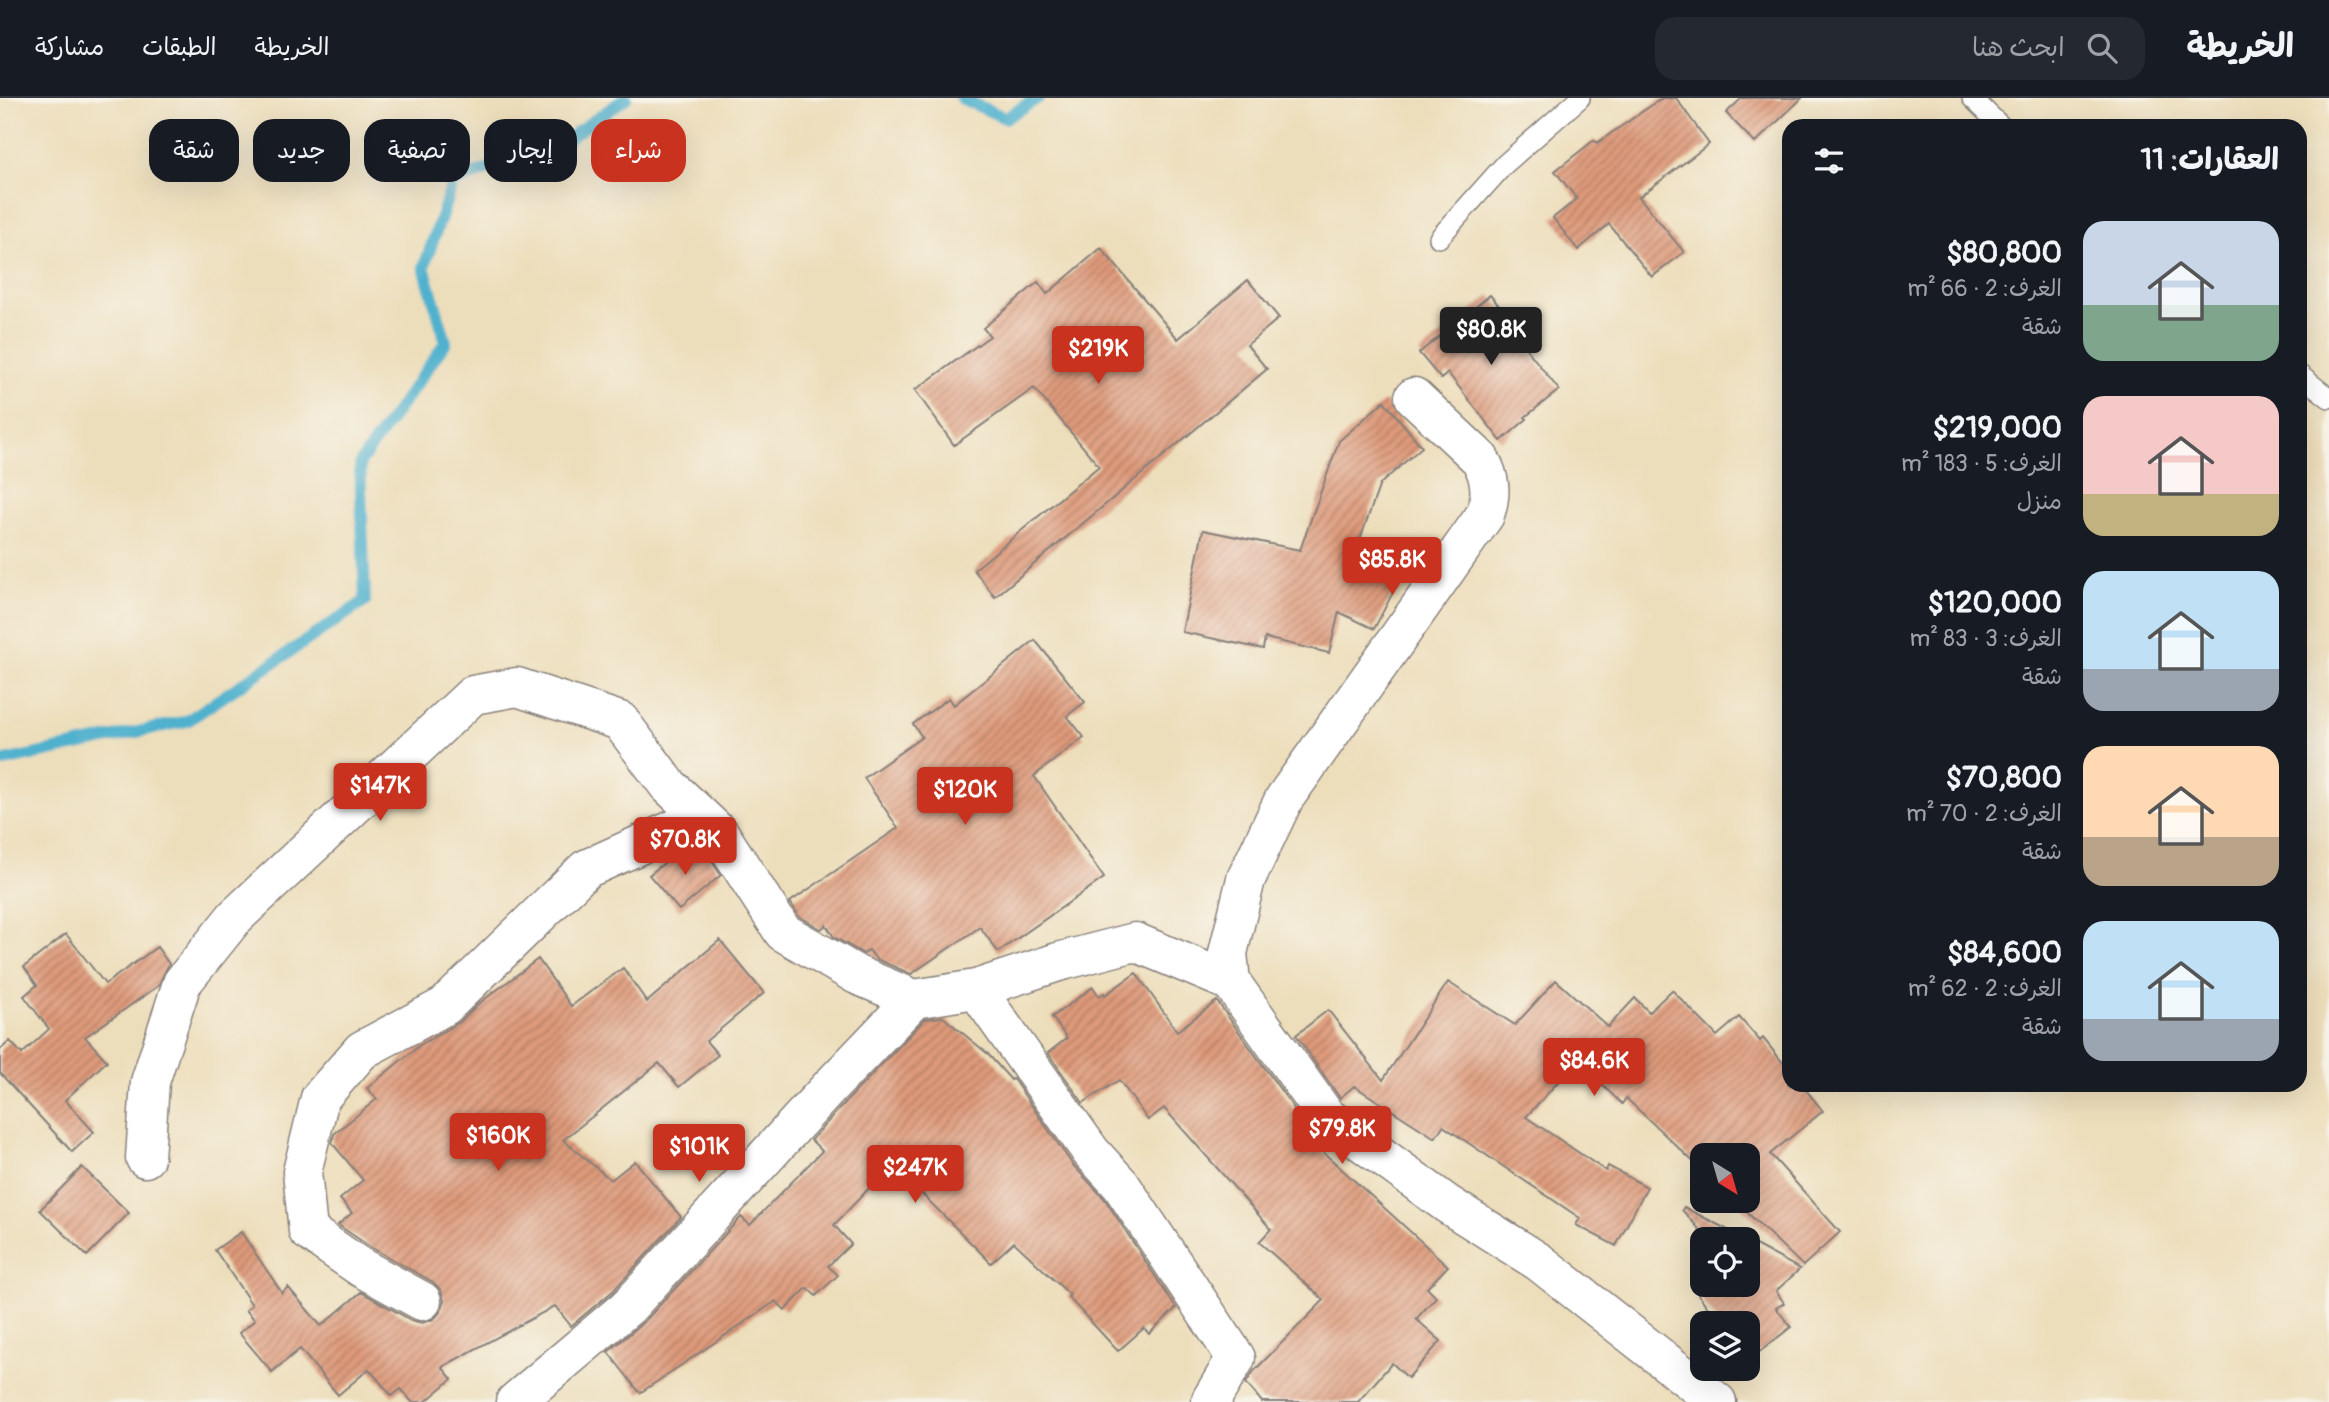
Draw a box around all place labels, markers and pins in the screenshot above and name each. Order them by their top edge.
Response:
pin: $80.8K [1434,308,1548,367]
pin: $219K [1049,327,1147,386]
pin: $85.8K [1335,538,1449,597]
pin: $147K [331,764,429,823]
pin: $120K [916,768,1014,827]
pin: $70.8K [628,818,742,877]
pin: $84.6K [1537,1038,1651,1098]
pin: $79.8K [1285,1107,1399,1166]
pin: $160K [449,1114,547,1173]
pin: $101K [650,1124,748,1184]
pin: $247K [866,1146,964,1205]

